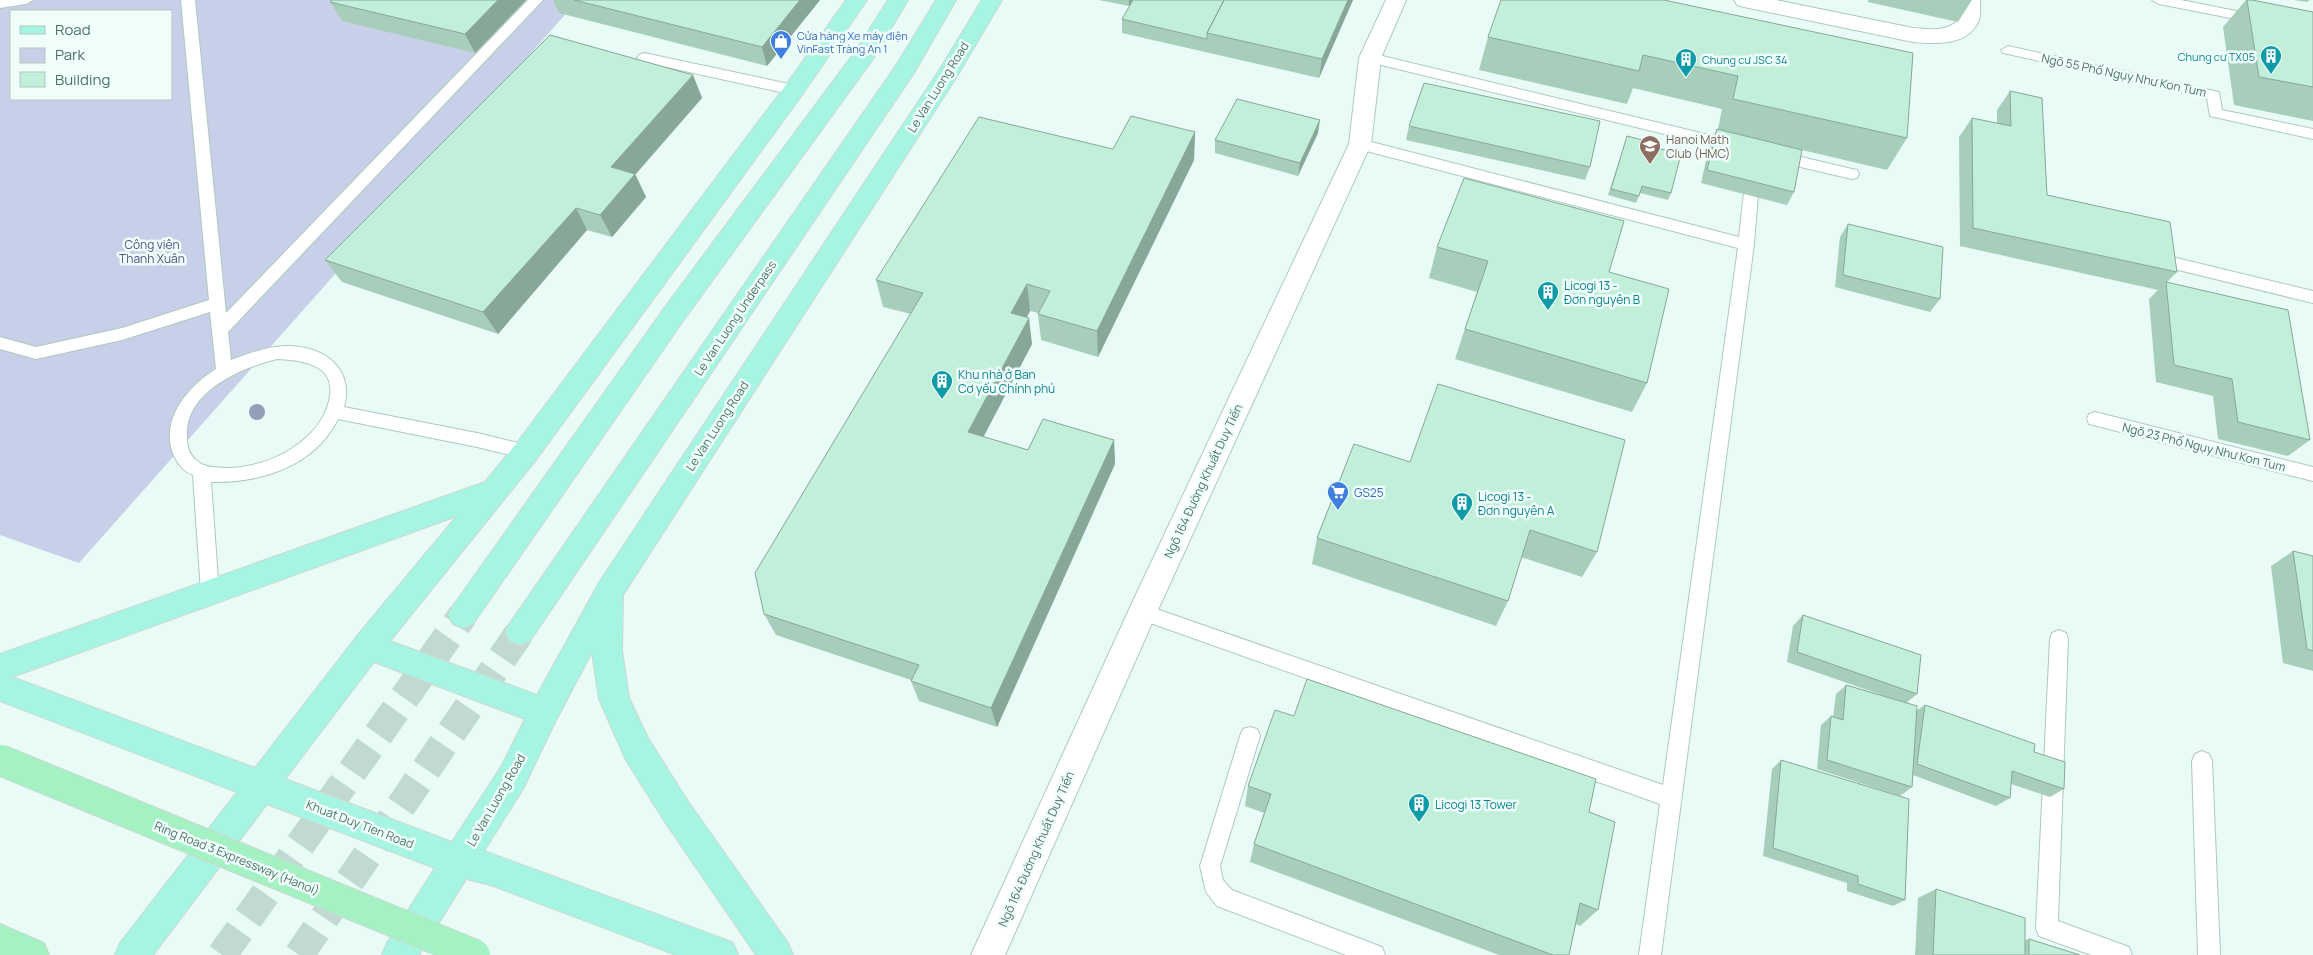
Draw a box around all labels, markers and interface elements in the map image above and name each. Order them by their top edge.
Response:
legend [10,10,172,100]
text: Road [55,19,91,40]
place label: Cửa hàng Xe máy điện VinFast Tràng An 1 [797,28,908,56]
shop icon: Cửa hàng Xe máy điện VinFast Tràng An 1 [769,29,793,60]
street label: Le Van Luong Road [903,38,973,136]
text: Park [55,44,85,65]
building icon: Chung cư TX05 [2259,44,2283,75]
building icon: Chung cư JSC 34 [1674,47,1698,78]
street label: Ngõ 55 Phố Ngụy Như Kon Tum [2040,49,2208,101]
place label: Chung cư TX05 [2178,49,2255,64]
place label: Chung cư JSC 34 [1702,52,1788,67]
text: Building [55,69,110,90]
place label: Hanoi Math Club (HMC) [1666,131,1730,162]
school or university icon: Hanoi Math Club (HMC) [1638,134,1662,165]
park label: Công viên Thanh Xuân [119,236,185,267]
street label: Le Van Luong Underpass [690,257,780,379]
place label: Licogi 13 - Đơn nguyên B [1564,277,1640,308]
building icon: Licogi 13 - Đơn nguyên B [1536,280,1560,311]
place label: Khu nhà ở Ban Cơ yếu Chính phủ [958,366,1055,397]
building icon: Khu nhà ở Ban Cơ yếu Chính phủ [930,369,954,400]
street label: Le Van Luong Road [682,378,752,474]
street label: Ngõ 164 Đường Khuất Duy Tiến [1160,401,1246,561]
street label: Ngõ 23 Phố Ngụy Như Kon Tum [2121,418,2287,476]
supermarket icon: GS25 [1326,480,1350,511]
place label: GS25 [1354,484,1384,501]
place label: Licogi 13 - Đơn nguyên A [1478,488,1555,519]
building icon: Licogi 13 - Đơn nguyên A [1450,491,1474,522]
street label: Le Van Luong Road [463,751,529,849]
street label: Ngõ 164 Đường Khuất Duy Tiến [994,769,1078,929]
building icon: Licogi 13 Tower [1407,792,1431,823]
street label: Khuat Duy Tien Road [304,796,416,852]
place label: Licogi 13 Tower [1435,796,1518,813]
street label: Ring Road 3 Expressway (Hanoi) [152,817,322,899]

